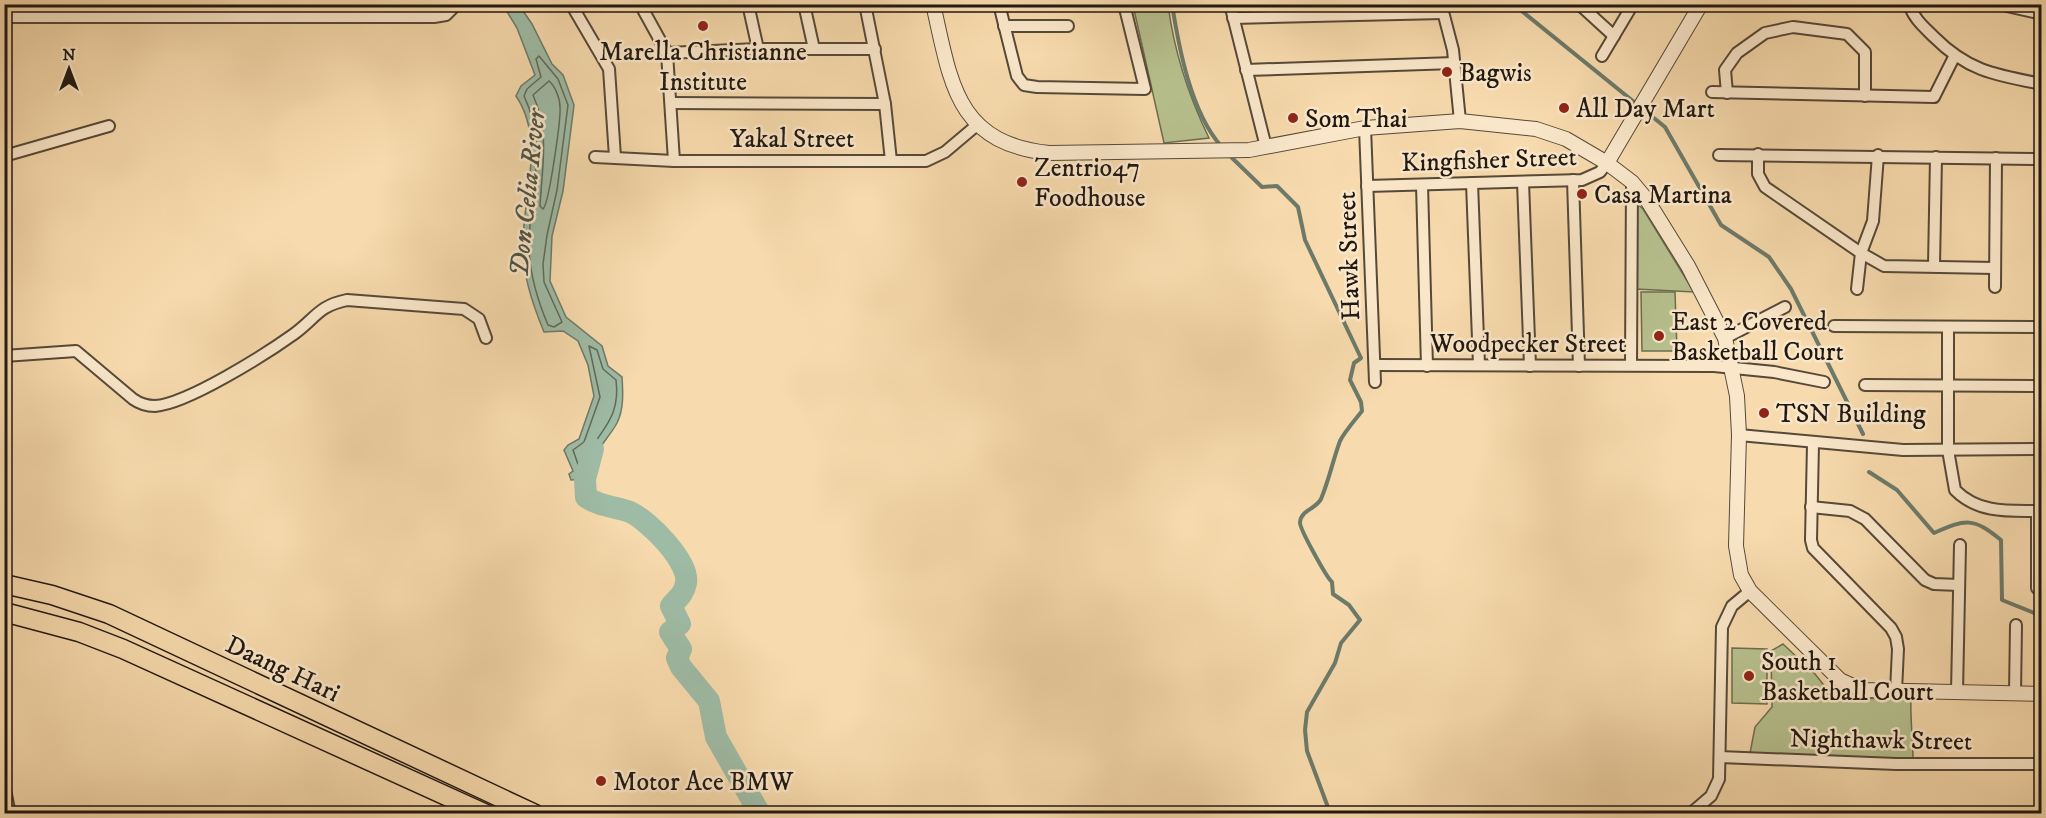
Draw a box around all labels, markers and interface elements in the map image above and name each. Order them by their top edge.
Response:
marker: Marella Christianne Institute [696,19,710,33]
place label: Marella Christianne Institute [599,36,807,99]
north arrow [39,39,99,99]
text: N [62,45,76,65]
place label: Bagwis [1459,57,1532,90]
marker: Bagwis [1440,65,1454,79]
place label: All Day Mart [1576,93,1715,126]
marker: All Day Mart [1557,101,1571,115]
place label: Som Thai [1305,103,1407,136]
water label: Don Celia River [502,105,554,279]
marker: Som Thai [1286,111,1300,125]
street label: Yakal Street [730,123,854,156]
street label: Kingfisher Street [1401,141,1577,180]
place label: Zentrio47 Foodhouse [1034,152,1146,215]
marker: Zentrio47 Foodhouse [1015,175,1029,189]
place label: Casa Martina [1594,179,1732,212]
marker: Casa Martina [1575,187,1589,201]
street label: Hawk Street [1331,191,1368,321]
place label: East 2 Covered Basketball Court [1671,306,1844,369]
street label: Woodpecker Street [1429,328,1626,361]
marker: East 2 Covered Basketball Court [1652,329,1666,343]
place label: TSN Building [1776,398,1926,431]
marker: TSN Building [1757,406,1771,420]
street label: Daang Hari [220,629,345,710]
place label: South 1 Basketball Court [1761,646,1934,709]
marker: South 1 Basketball Court [1742,669,1756,683]
street label: Nighthawk Street [1789,722,1973,759]
place label: Motor Ace BMW [613,766,794,799]
marker: Motor Ace BMW [594,774,608,788]

